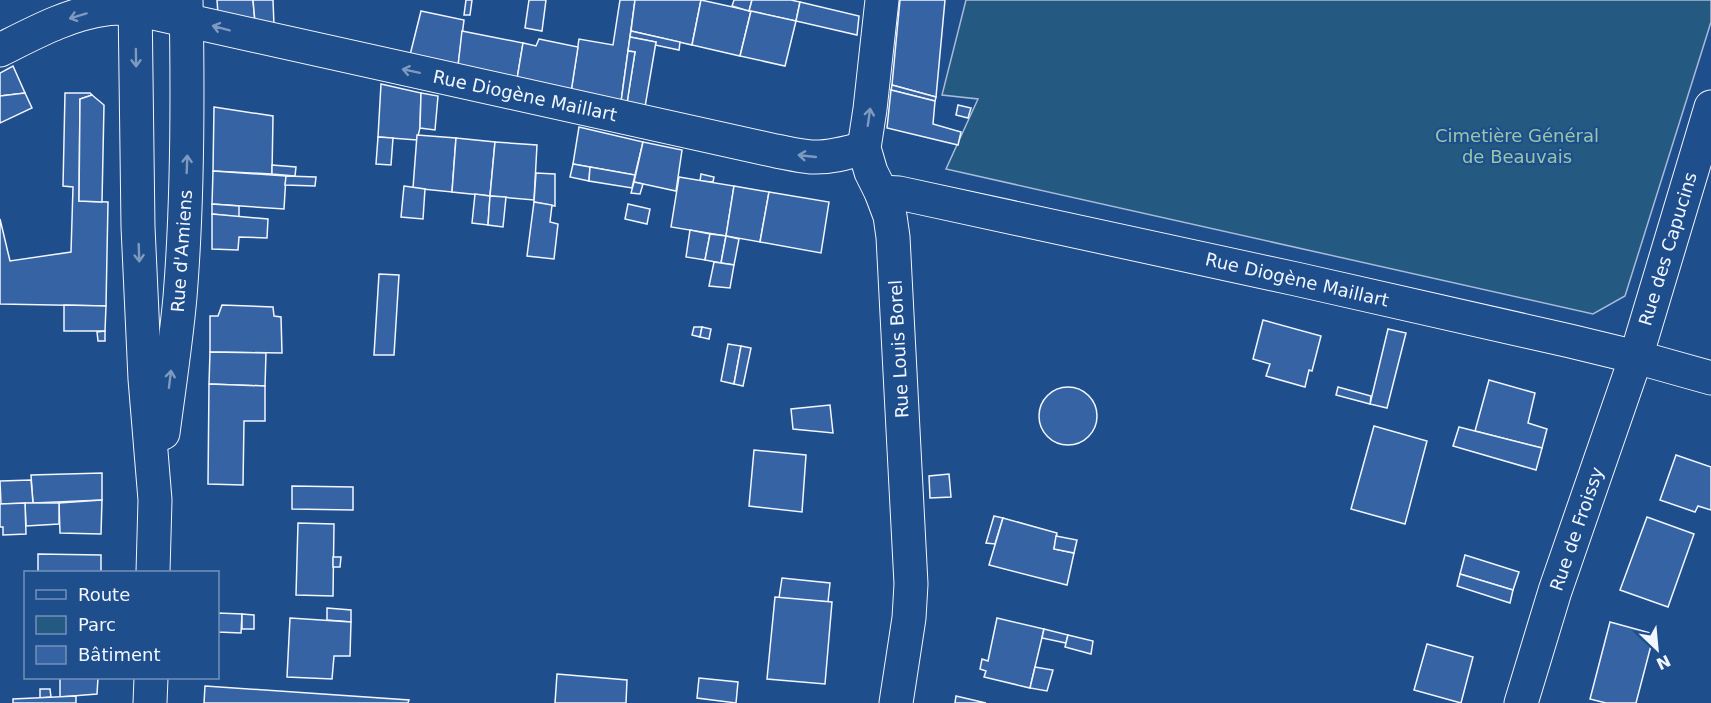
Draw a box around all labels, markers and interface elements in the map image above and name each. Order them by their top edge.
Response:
one-way arrow [69,11,88,22]
one-way arrow [212,22,231,33]
one-way arrow [130,48,142,68]
one-way arrow [402,64,421,76]
street label: Rue Diogène Maillart [431,66,619,125]
one-way arrow [864,107,875,127]
park label: Cimetière Général de Beauvais [1435,125,1599,167]
one-way arrow [798,150,817,161]
one-way arrow [181,155,193,175]
street label: Rue des Capucins [1634,169,1701,328]
street label: Rue d'Amiens [167,189,196,313]
one-way arrow [133,243,144,263]
street label: Rue Diogène Maillart [1203,248,1391,311]
street label: Rue Louis Borel [884,279,913,419]
one-way arrow [165,370,176,390]
street label: Rue de Froissy [1546,464,1608,594]
legend [24,571,219,679]
text: Route [78,584,130,605]
text: Parc [78,614,116,635]
north arrow [1627,619,1687,679]
text: Bâtiment [78,644,161,665]
text: N [1653,651,1674,674]

